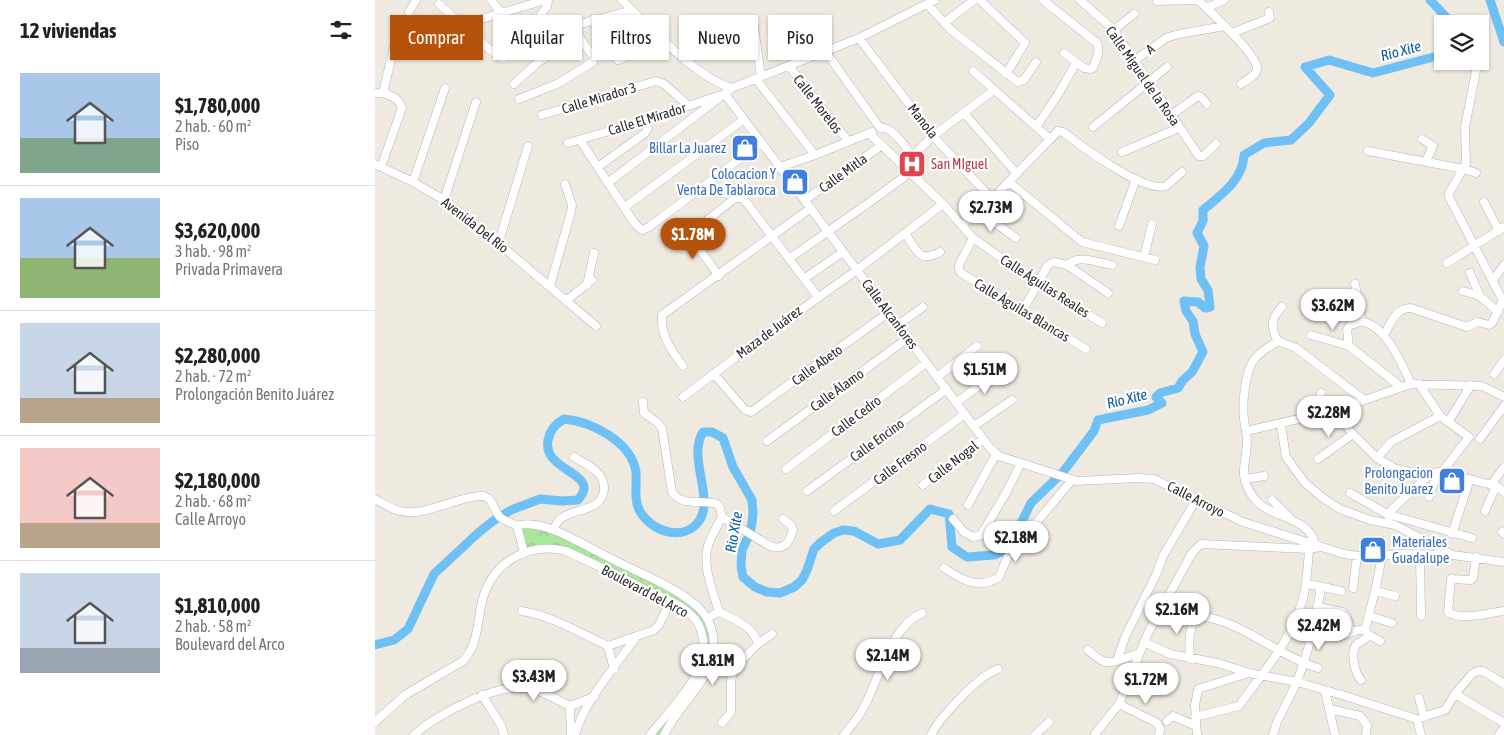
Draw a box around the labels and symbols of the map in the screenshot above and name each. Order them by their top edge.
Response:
street label: Calle Miguel de la Rosa [1103,23,1183,129]
water label: Rio Xite [1379,37,1423,64]
street label: A [1143,40,1158,57]
street label: Calle Morelos [790,72,846,137]
street label: Calle Mirador 3 [560,79,638,117]
street label: Calle El Mirador [606,99,689,138]
street label: Manola [905,101,941,141]
shop icon: Billar La Juarez [730,133,760,163]
place label: Billar La Juarez [649,140,726,156]
hospital icon: San MIguel [897,149,927,179]
street label: Calle Mitla [816,150,870,196]
place label: San MIguel [931,156,988,172]
place label: Colocacion Y Venta De Tablaroca [677,166,777,198]
shop icon: Colocacion Y Venta De Tablaroca [780,167,810,197]
pin: $2.73M [950,190,1032,233]
street label: Avenida Del Río [438,194,512,256]
pin: $1.78M [652,218,734,260]
street label: Calle Águilas Reales [997,251,1093,321]
street label: Calle Águilas Blancas [971,275,1073,345]
street label: Calle Alcanfores [859,276,921,352]
pin: $3.62M [1292,288,1374,331]
street label: Maza de Juárez [733,302,805,362]
street label: Calle Abeto [789,341,845,389]
pin: $1.51M [944,352,1026,395]
street label: Calle Álamo [807,365,867,415]
water label: Rio Xite [1105,385,1149,412]
street label: Calle Cedro [828,392,884,440]
pin: $2.28M [1288,396,1370,438]
street label: Calle Encino [847,415,907,465]
street label: Calle Nogal [925,437,981,487]
street label: Calle Fresno [870,438,930,488]
place label: Prolongacion Benito Juarez [1364,465,1433,497]
shop icon: Prolongacion Benito Juarez [1437,466,1467,496]
street label: Calle Arroyo [1165,478,1227,520]
water label: Rio Xite [722,510,745,554]
pin: $2.18M [975,520,1057,563]
place label: Materiales Guadalupe [1392,534,1449,566]
shop icon: Materiales Guadalupe [1358,535,1388,565]
street label: Boulevard del Arco [599,561,691,621]
pin: $2.16M [1136,592,1218,635]
pin: $2.42M [1278,608,1360,651]
pin: $2.14M [847,638,929,681]
pin: $1.81M [672,644,754,686]
pin: $3.43M [493,660,575,702]
pin: $1.72M [1105,662,1187,705]

